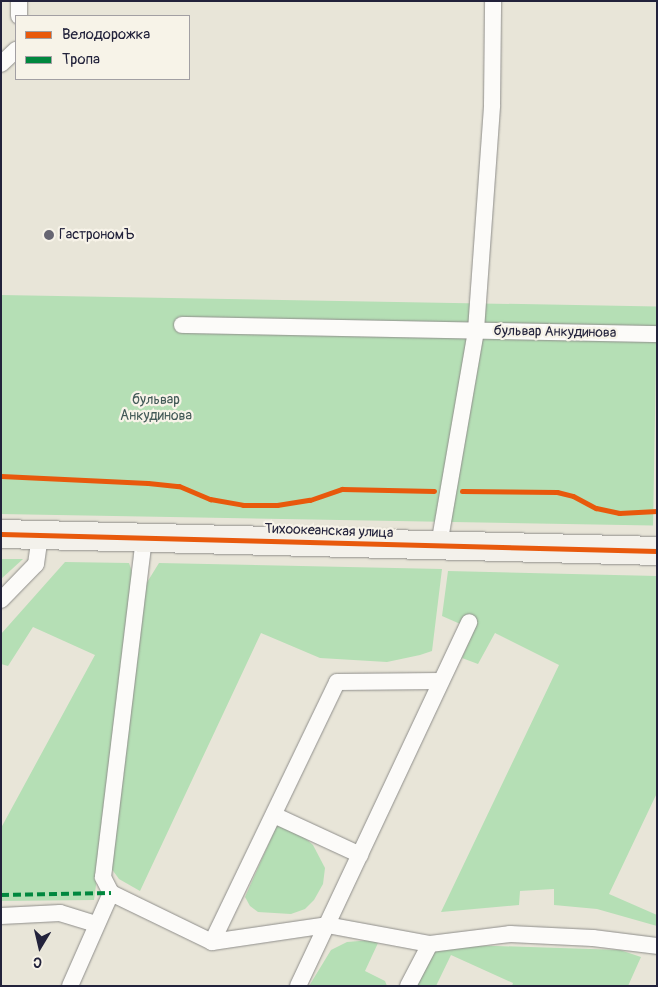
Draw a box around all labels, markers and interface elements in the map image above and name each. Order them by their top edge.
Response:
legend [15,15,190,80]
text: Велодорожка [62,25,150,44]
text: Тропа [62,50,100,69]
place label: ГастрономЪ [59,227,134,243]
marker: ГастрономЪ [43,229,55,241]
street label: бульвар Анкудинова [494,323,616,341]
park label: бульвар Анкудинова [120,392,192,424]
street label: Тихоокеанская улица [264,520,394,542]
north arrow [15,922,65,972]
text: С [32,953,43,971]

